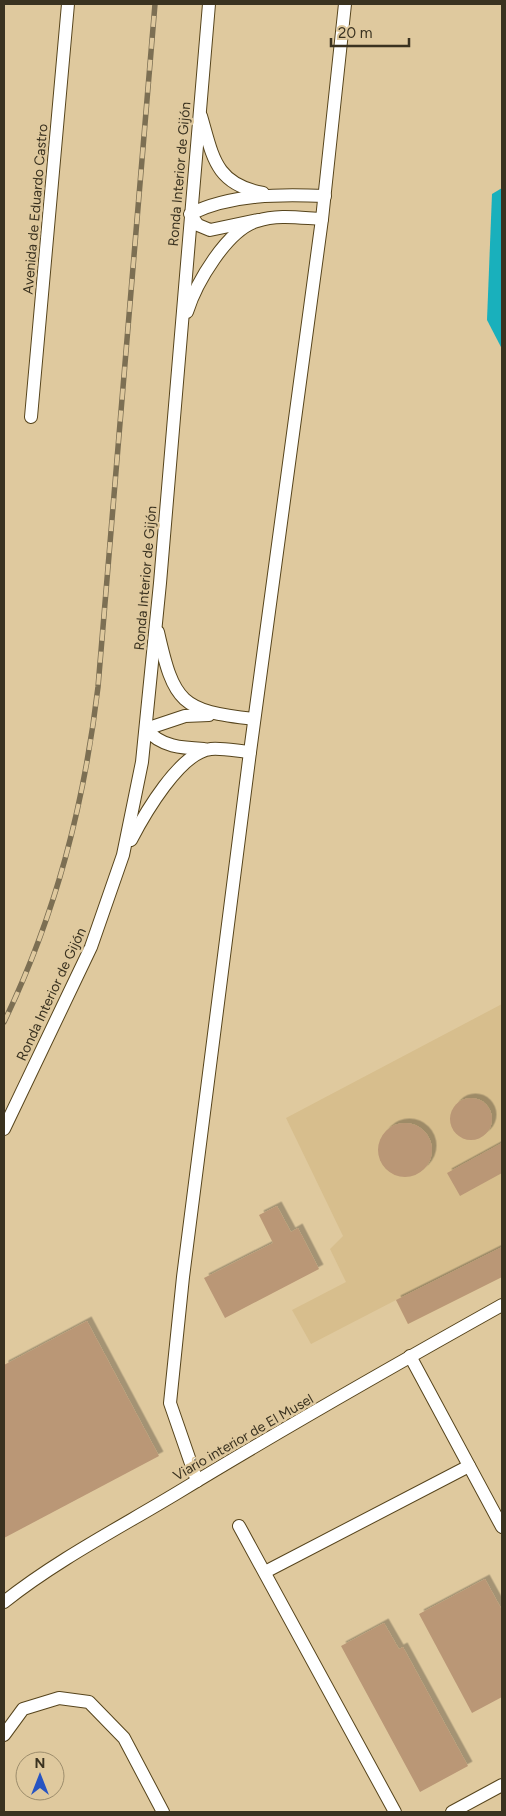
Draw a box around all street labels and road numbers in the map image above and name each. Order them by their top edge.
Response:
street label: Ronda Interior de Gijón [165,101,194,247]
street label: Avenida de Eduardo Castro [20,123,51,295]
street label: Ronda Interior de Gijón [131,505,160,651]
street label: Ronda Interior de Gijón [13,925,90,1064]
street label: Viario interior de El Musel [170,1390,316,1485]

